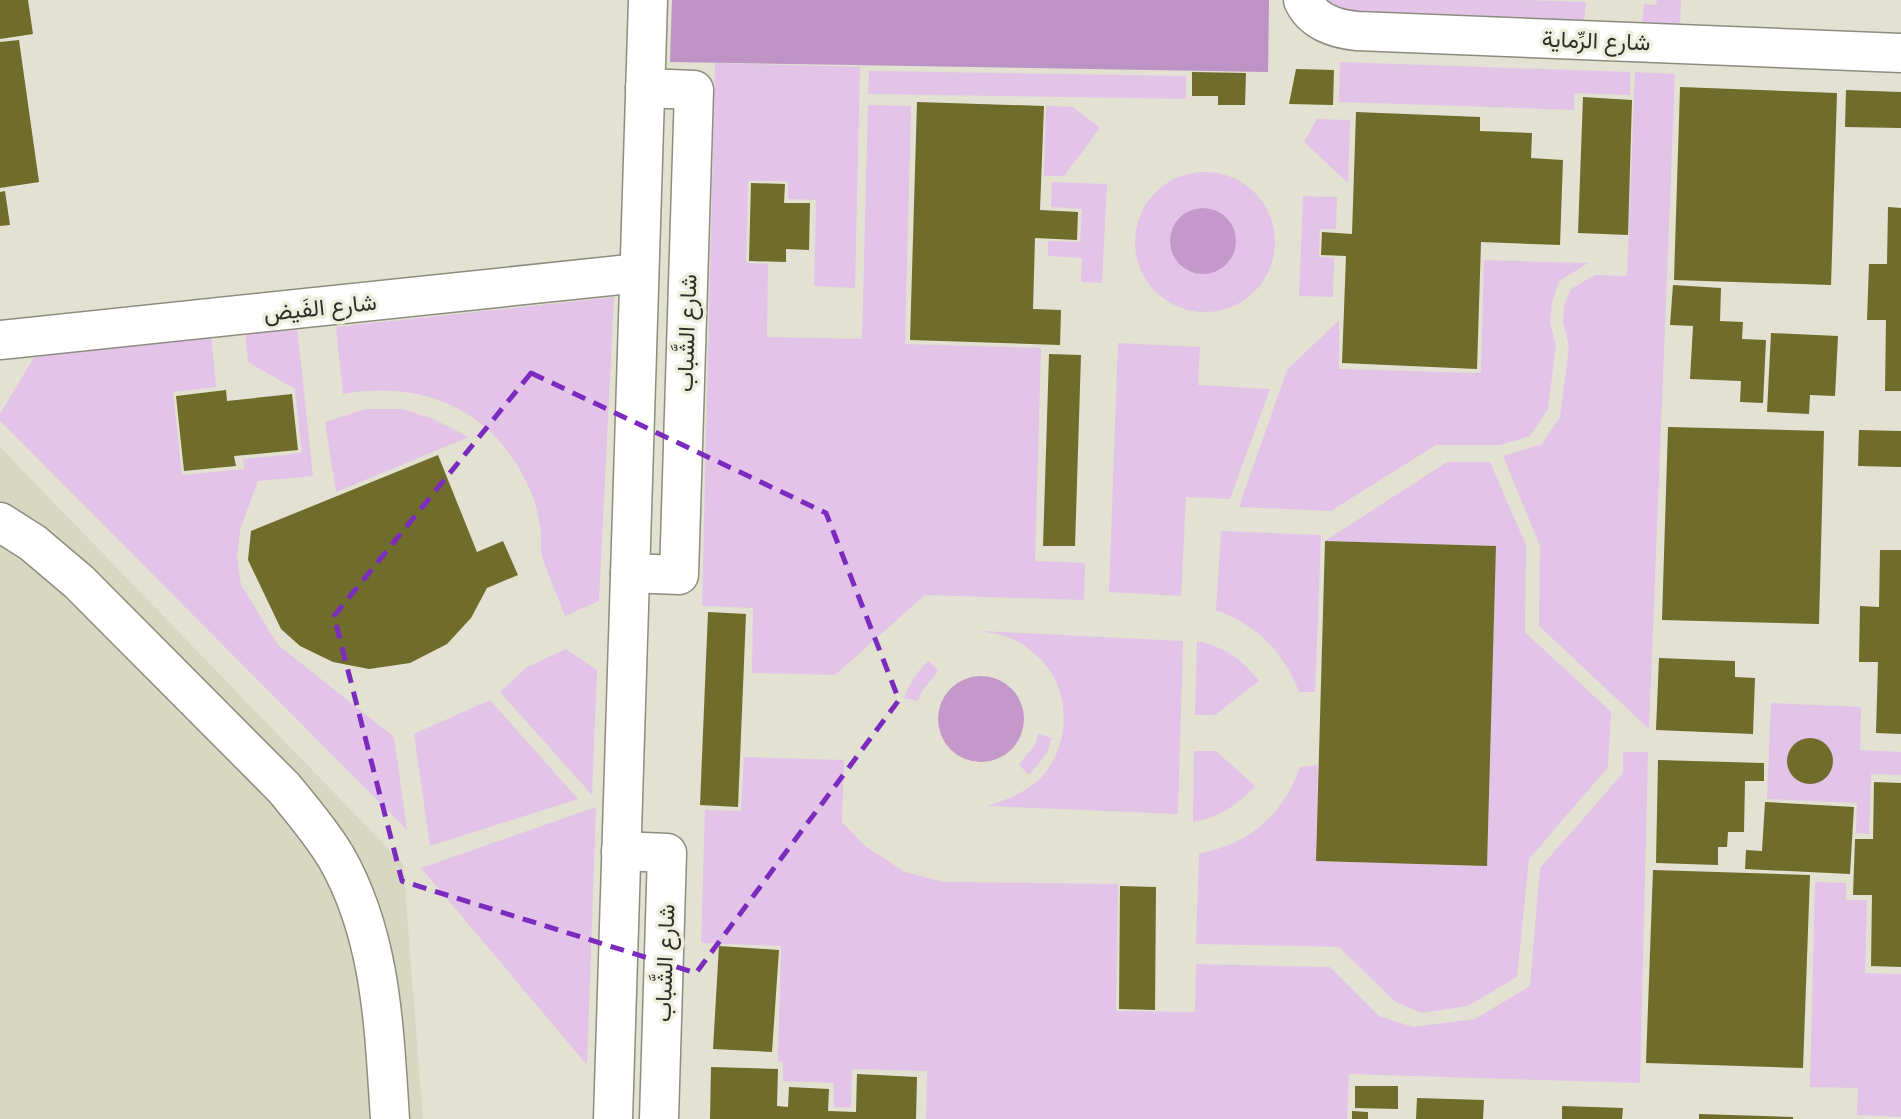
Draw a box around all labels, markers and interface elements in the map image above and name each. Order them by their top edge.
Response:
street label: شارع الرِّماية [1541,24,1651,58]
street label: شارع الشَّباب [669,274,705,392]
street label: شارع الفَيض [262,287,378,329]
street label: شارع الشَّباب [647,904,683,1022]

